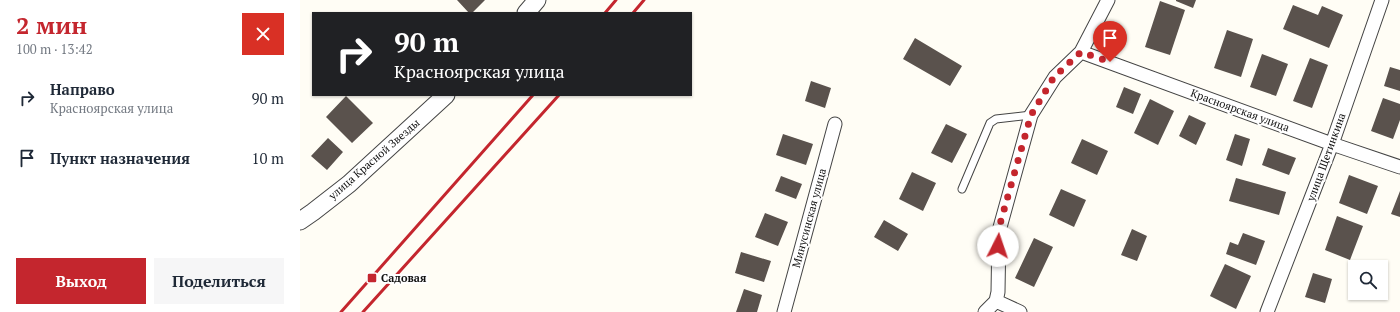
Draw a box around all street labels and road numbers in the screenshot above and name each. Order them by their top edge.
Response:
street label: Красноярская улица [1189,86,1292,135]
street label: улица Щетинкина [1303,111,1349,204]
street label: улица Красной Звезды [325,116,423,203]
street label: Минусинская улица [789,166,829,269]

